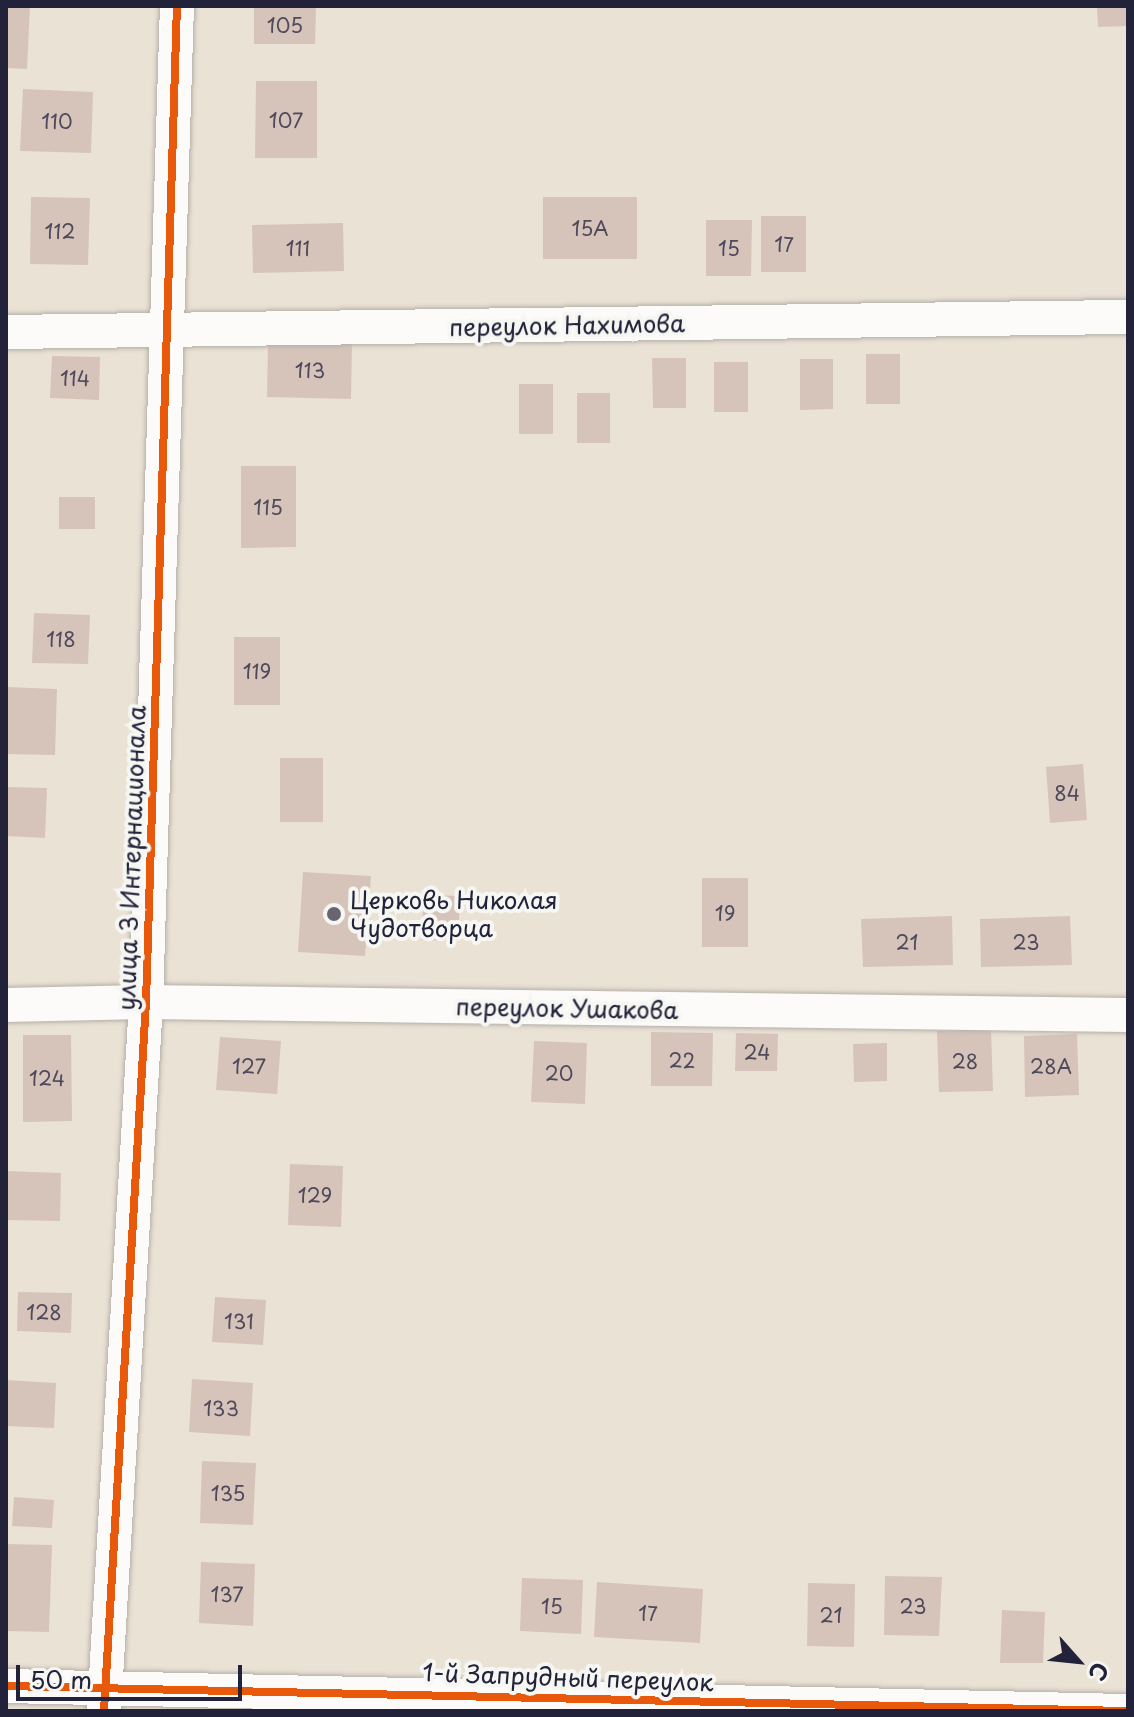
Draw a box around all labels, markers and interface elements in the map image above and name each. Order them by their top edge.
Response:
house number: 105 [267,13,303,37]
house number: 107 [269,108,303,132]
house number: 110 [41,109,73,133]
house number: 15А [571,216,609,240]
house number: 112 [45,219,75,243]
house number: 17 [774,232,794,256]
house number: 111 [286,236,310,260]
house number: 15 [718,236,740,260]
street label: переулок Нахимова [449,309,685,341]
house number: 113 [295,358,325,382]
house number: 114 [60,366,90,390]
house number: 115 [253,495,283,519]
house number: 118 [46,627,76,651]
house number: 119 [243,659,271,683]
street label: улица 3 Интернационала [111,704,151,1012]
house number: 84 [1054,781,1080,805]
place label: Церковь Николая Чудотворца [350,886,557,942]
house number: 19 [715,901,735,925]
marker: Церковь Николая Чудотворца [325,905,343,923]
house number: 21 [895,930,919,954]
house number: 23 [1012,930,1040,954]
street label: переулок Ушакова [455,992,679,1024]
house number: 24 [744,1040,770,1064]
house number: 22 [669,1048,695,1072]
house number: 28 [952,1049,978,1073]
house number: 127 [232,1054,266,1078]
house number: 28А [1030,1054,1072,1078]
house number: 20 [545,1061,573,1085]
house number: 124 [29,1066,65,1090]
house number: 129 [298,1183,332,1207]
house number: 128 [26,1300,62,1324]
house number: 131 [224,1309,254,1333]
house number: 133 [203,1396,239,1420]
house number: 135 [211,1481,245,1505]
house number: 137 [210,1582,244,1606]
house number: 15 [541,1594,563,1618]
house number: 23 [899,1594,927,1618]
house number: 17 [638,1601,658,1625]
house number: 21 [819,1603,843,1627]
north arrow [1038,1621,1118,1701]
scale bar [20,1649,246,1699]
text: С [1081,1657,1118,1687]
street label: 1-й Запрудный переулок [421,1658,715,1696]
text: 50 m [30,1661,92,1697]

